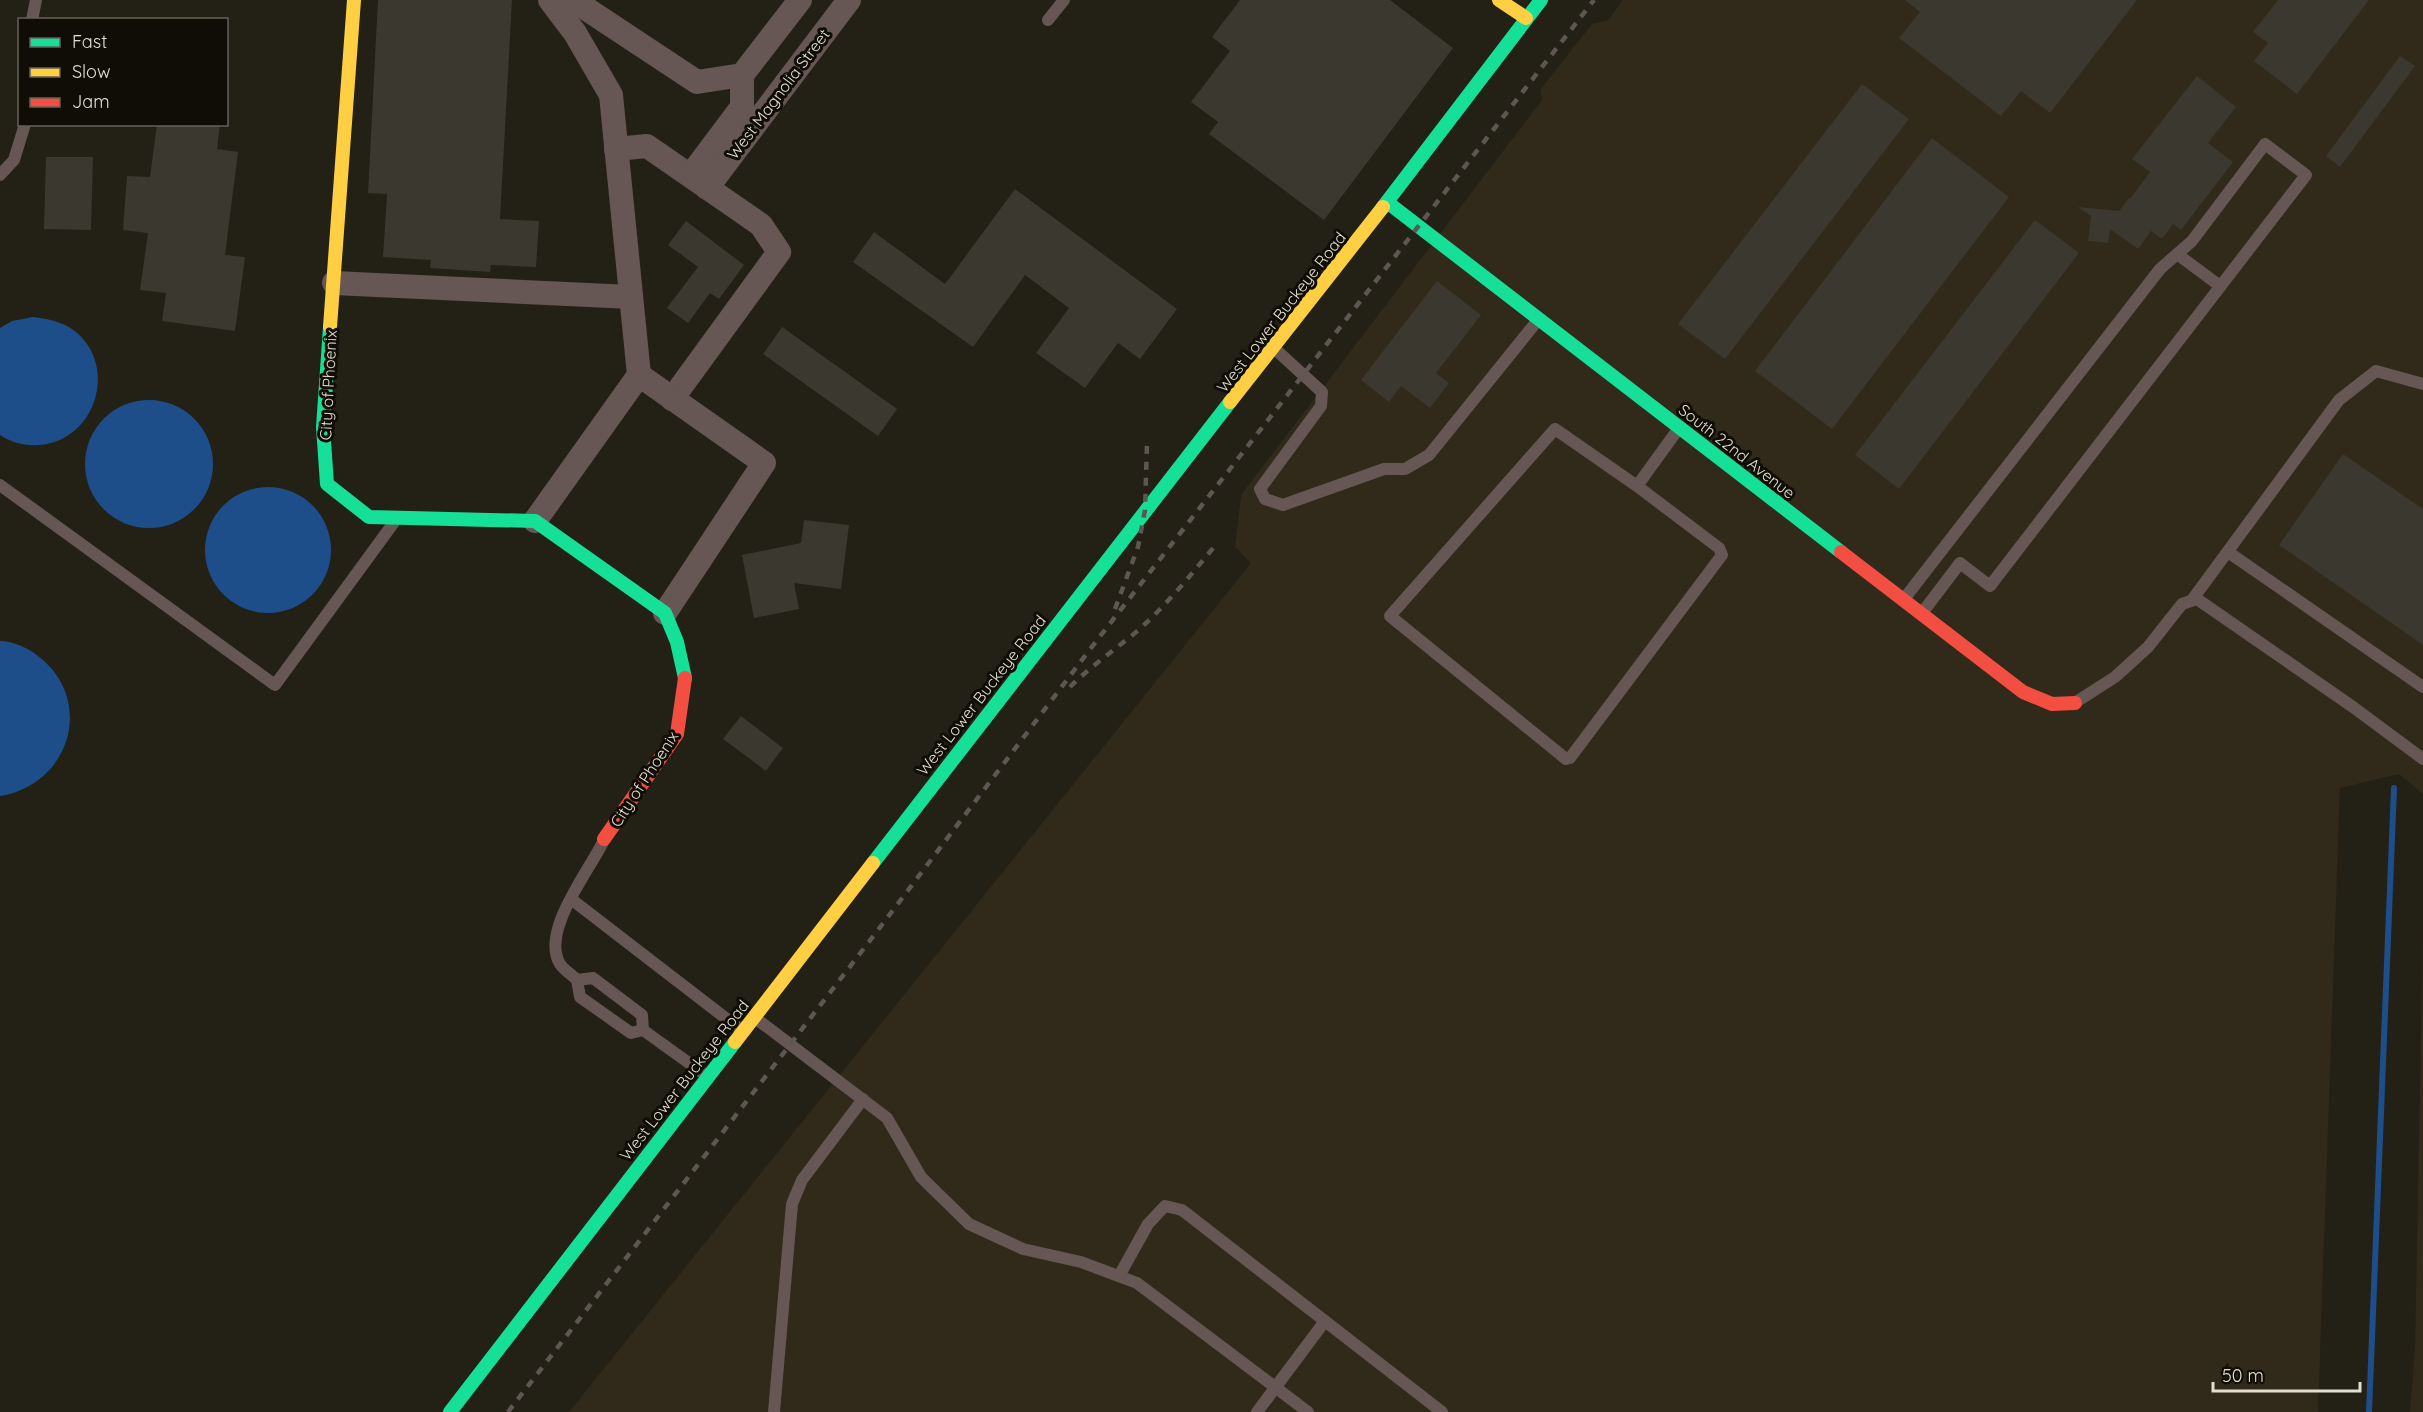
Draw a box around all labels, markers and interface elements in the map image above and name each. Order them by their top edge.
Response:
legend [18,18,228,126]
street label: West Magnolia Street [722,25,834,163]
text: Fast [72,30,107,53]
text: Slow [72,60,110,83]
text: Jam [72,90,110,113]
street label: West Lower Buckeye Road [1212,228,1350,396]
street label: City of Phoenix [315,329,341,441]
street label: South 22nd Avenue [1675,399,1799,503]
street label: West Lower Buckeye Road [912,611,1050,779]
street label: City of Phoenix [606,727,683,831]
street label: West Lower Buckeye Road [615,996,753,1164]
scale bar [2213,1355,2360,1393]
text: 50 m [2222,1364,2264,1387]

